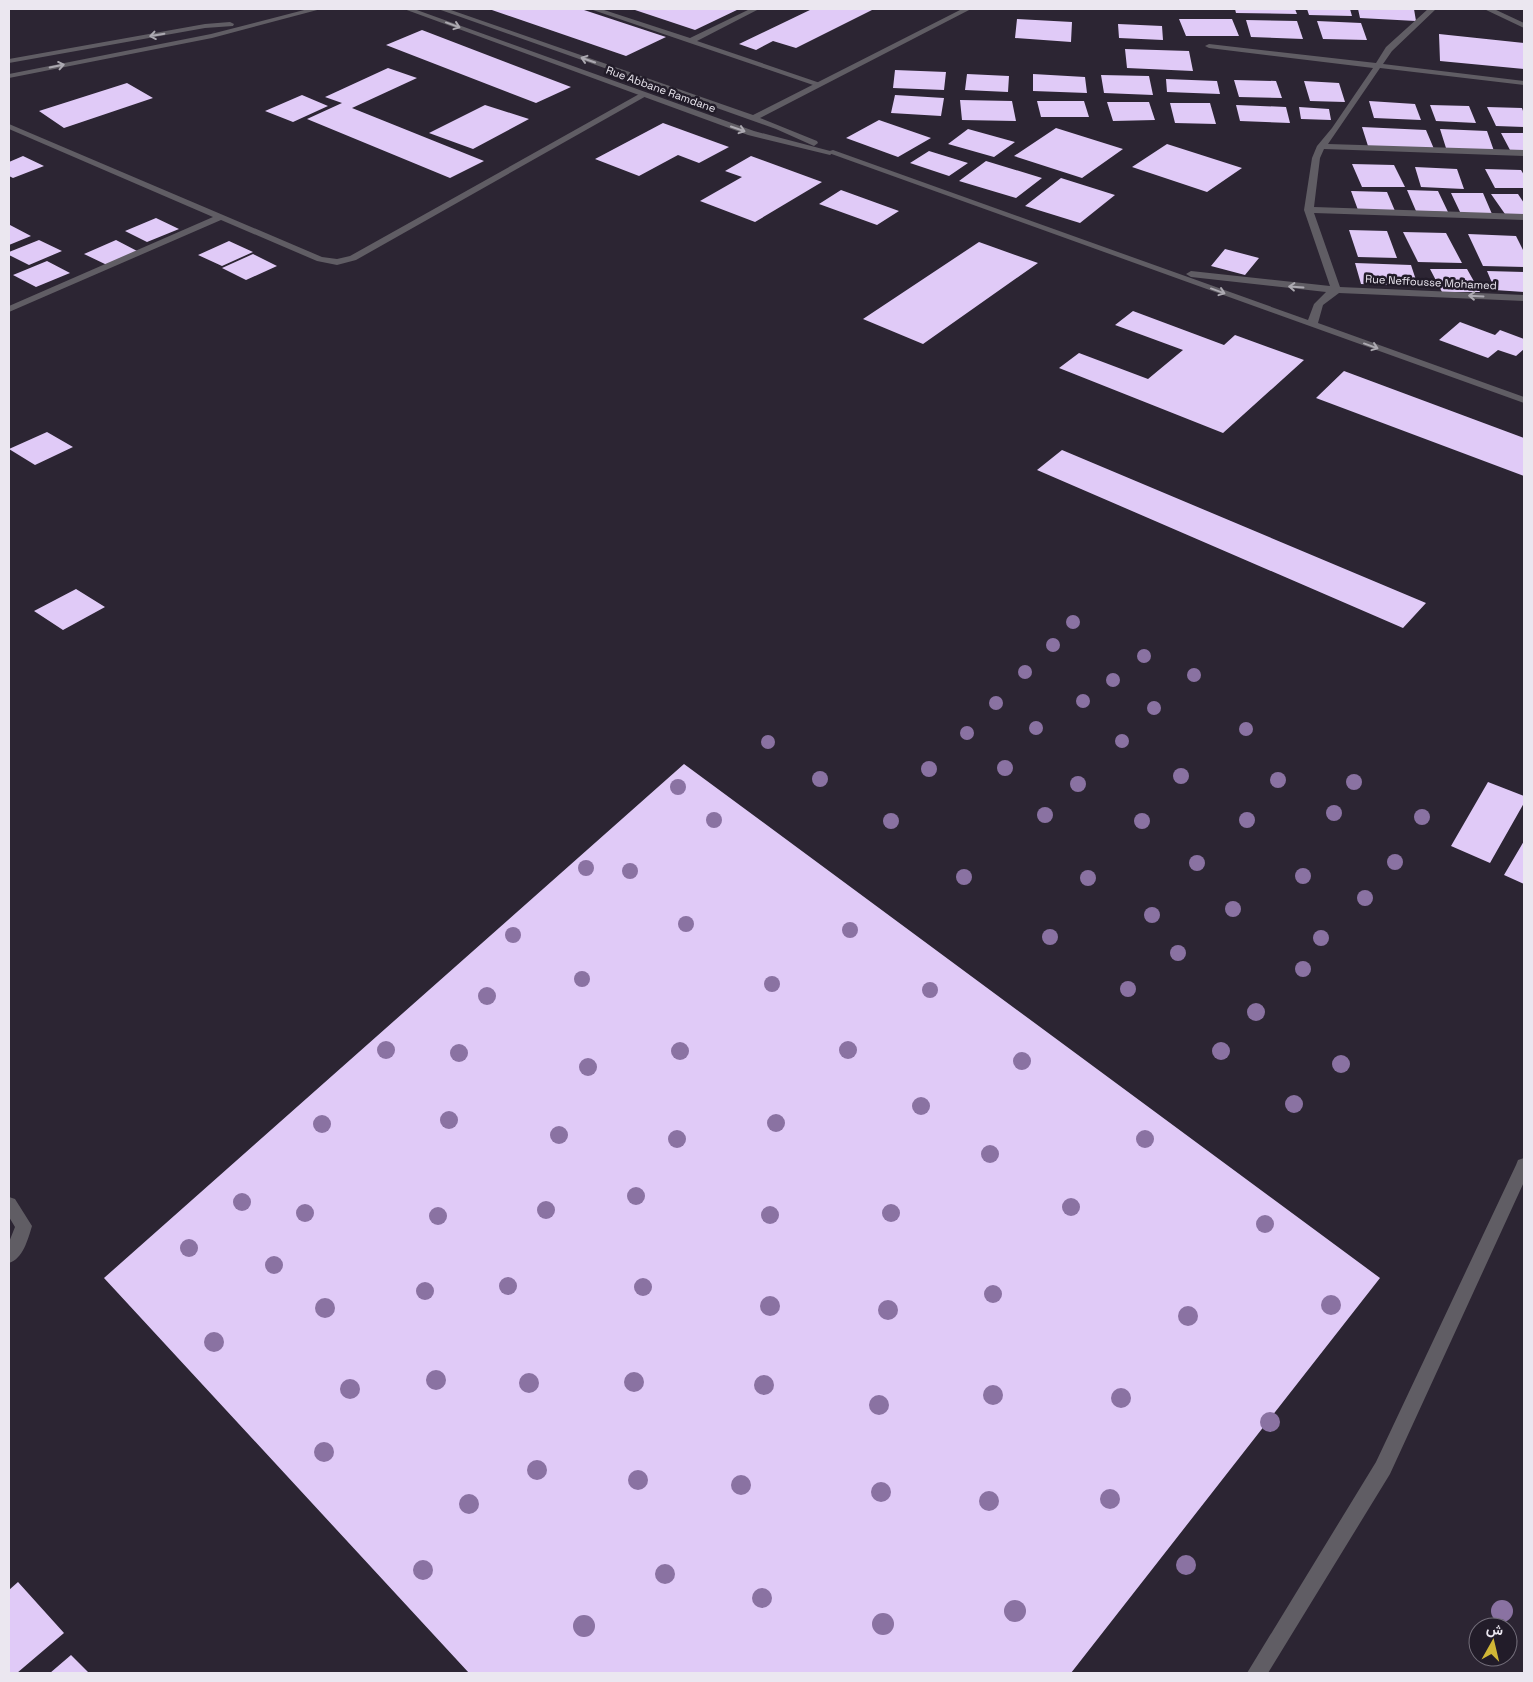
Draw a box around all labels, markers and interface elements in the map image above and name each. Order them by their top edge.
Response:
one-way arrow [445,21,461,30]
one-way arrow [150,30,166,40]
one-way arrow [581,55,597,64]
one-way arrow [48,61,64,71]
street label: Rue Abbane Ramdane [604,63,718,115]
one-way arrow [729,125,745,134]
street label: Rue Neffousse Mohamed [1365,272,1497,292]
one-way arrow [1288,282,1304,291]
one-way arrow [1209,287,1225,296]
one-way arrow [1468,291,1484,301]
one-way arrow [1362,342,1378,351]
north arrow [1468,1617,1518,1667]
text: ش [1485,1619,1505,1639]

